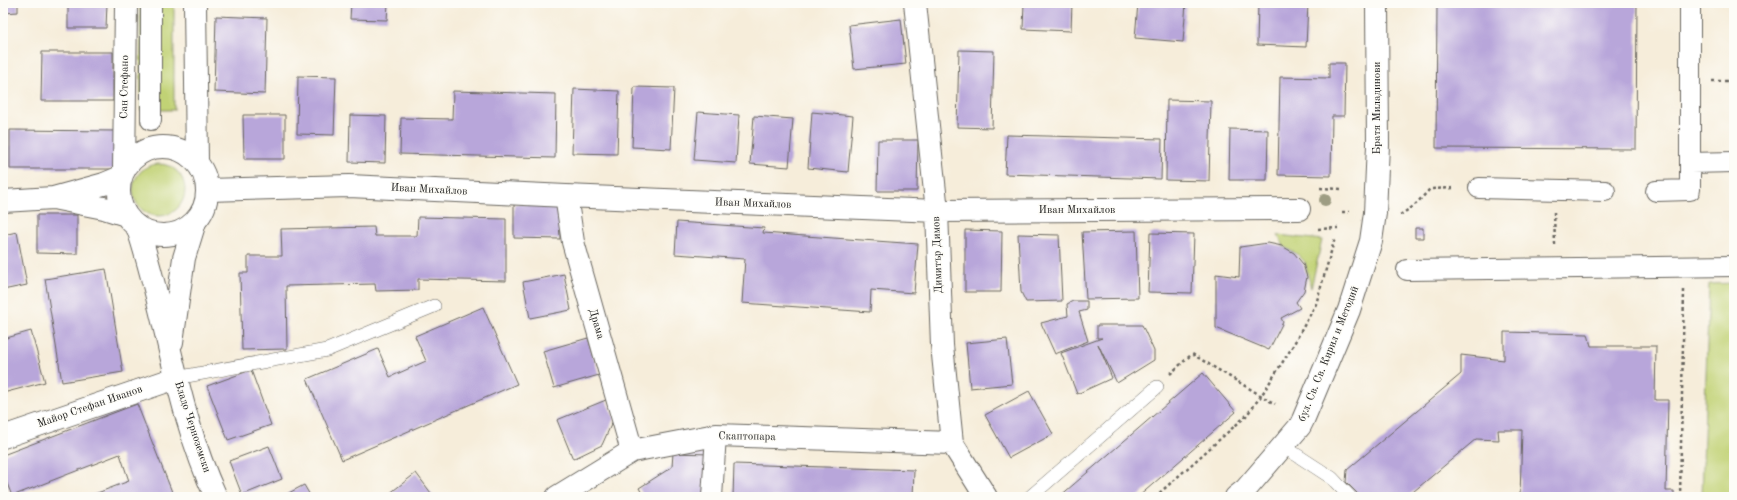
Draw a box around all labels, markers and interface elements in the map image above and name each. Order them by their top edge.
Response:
street label: Сан Стефано [119,55,131,119]
street label: Братя Миладинови [1372,61,1383,155]
street label: Иван Михайлов [390,182,468,198]
street label: Иван Михайлов [714,197,792,211]
street label: Иван Михайлов [1039,205,1115,216]
street label: Димитър Димов [931,216,945,294]
street label: бул. Св. Св. Кирил и Методий [1297,285,1361,423]
street label: Драма [586,308,606,341]
street label: Владо Черноземски [172,380,212,474]
street label: Майор Стефан Иванов [36,384,144,430]
street label: Скаптопара [718,431,776,443]

